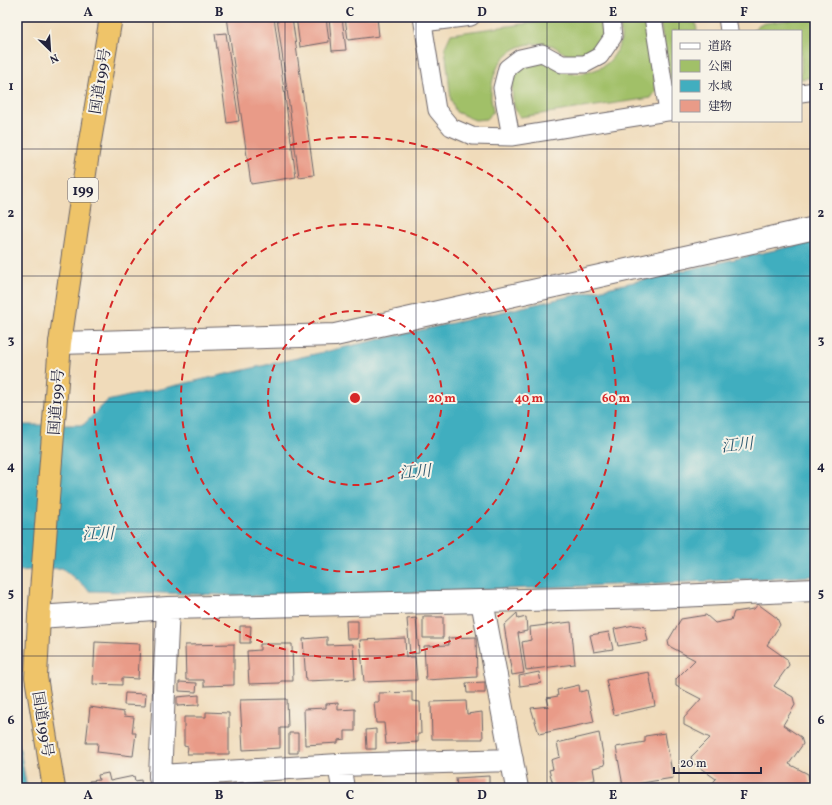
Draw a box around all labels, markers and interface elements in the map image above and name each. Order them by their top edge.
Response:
text: A [83,4,93,22]
text: B [215,4,224,22]
text: C [346,4,354,22]
text: D [477,4,487,22]
text: E [609,4,617,22]
text: F [740,4,748,22]
north arrow [30,30,70,70]
legend [672,30,802,122]
text: 道路 [708,39,732,55]
street label: 国道199号 [86,47,117,116]
text: N [47,49,60,66]
text: 公園 [708,59,732,75]
text: 1 [8,78,14,96]
text: 1 [818,78,824,96]
text: 水域 [708,79,732,95]
text: 建物 [708,99,732,115]
road number: 199 [68,178,98,202]
text: 2 [8,205,15,223]
text: 2 [818,205,825,223]
text: 3 [8,332,15,350]
text: 3 [818,332,825,350]
street label: 国道199号 [45,368,70,436]
centre of rings [348,391,362,405]
text: 20 m [428,391,456,407]
text: 40 m [515,391,544,407]
text: 60 m [602,391,630,407]
water label: 江川 [720,433,756,459]
text: 4 [7,458,15,476]
text: 4 [817,458,825,476]
water label: 江川 [398,460,434,485]
water label: 江川 [82,523,116,547]
text: 5 [8,585,14,603]
text: 5 [818,585,824,603]
street label: 国道199号 [26,690,57,759]
text: 6 [7,712,15,730]
text: 6 [817,712,825,730]
scale bar [674,749,761,775]
text: 20 m [680,756,707,772]
text: A [83,787,93,805]
text: B [215,787,224,805]
text: C [346,787,354,805]
text: D [477,787,487,805]
text: E [609,787,617,805]
text: F [740,787,748,805]

